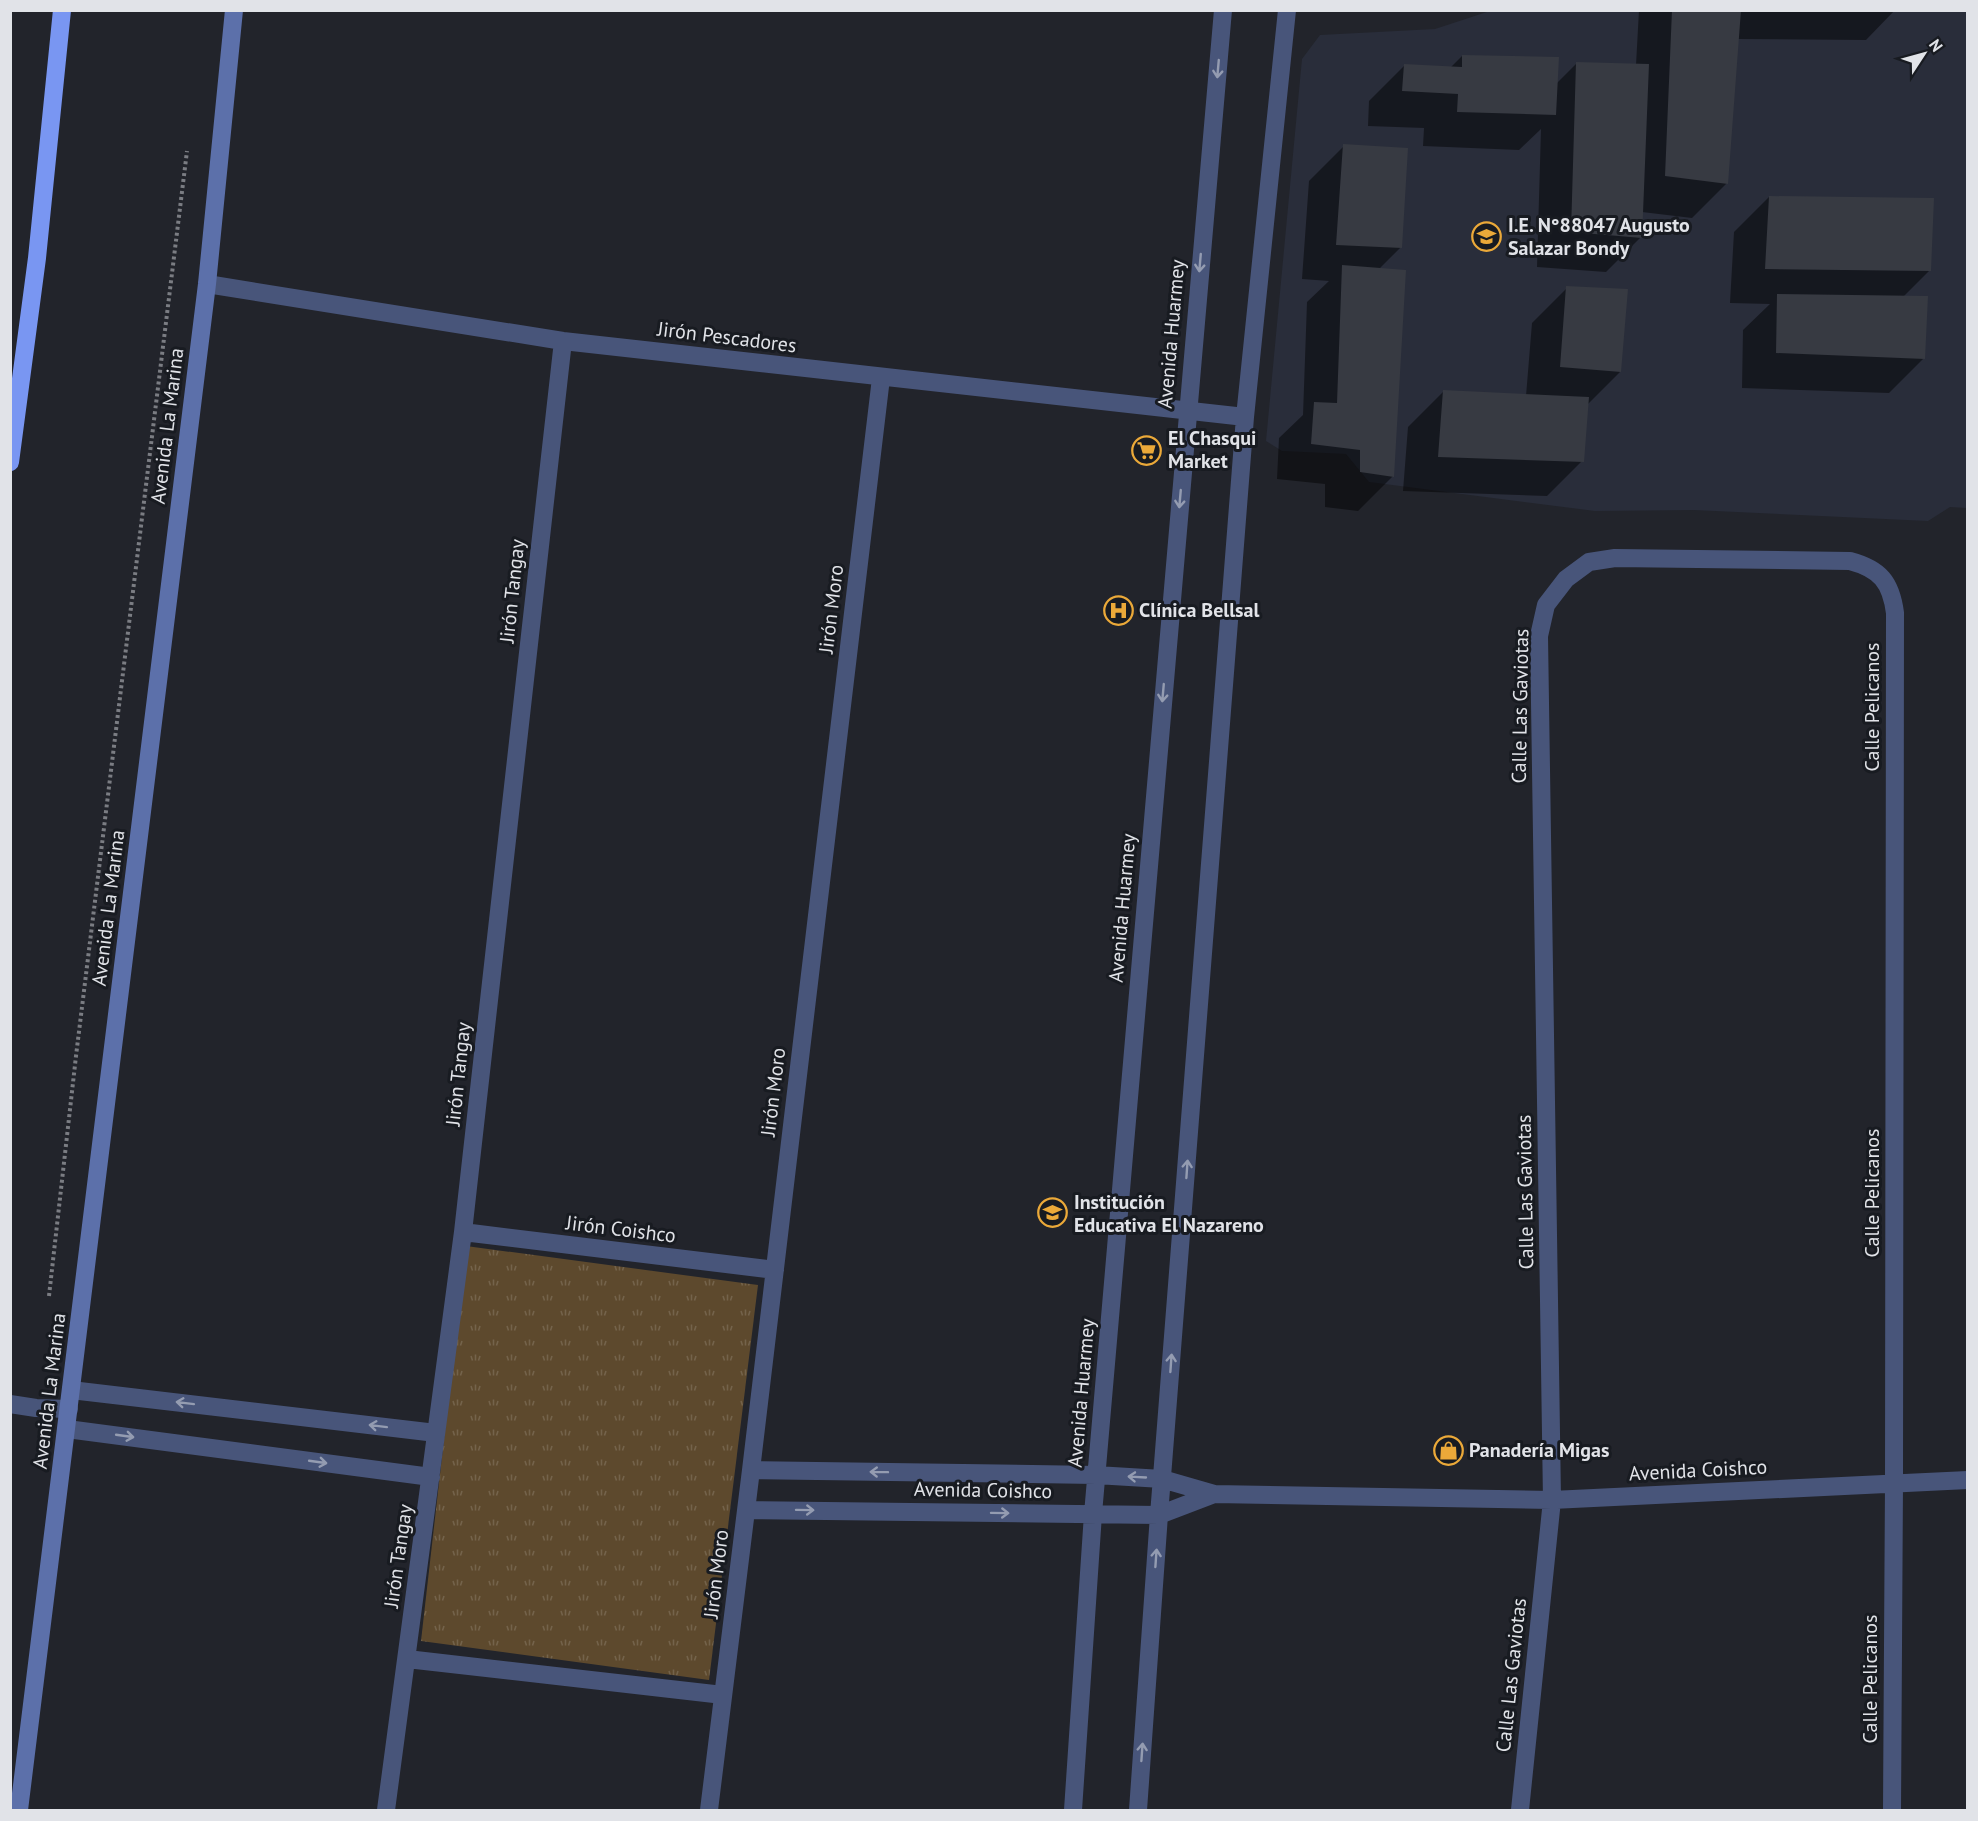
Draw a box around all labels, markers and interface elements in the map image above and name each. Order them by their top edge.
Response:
north arrow [1894,24,1954,84]
text: N [1925,35,1947,55]
one-way arrow [1212,58,1223,78]
place label: I.E. N°88047 Augusto Salazar Bondy [1508,212,1690,261]
school or university icon: I.E. N°88047 Augusto Salazar Bondy [1471,220,1503,252]
one-way arrow [1194,253,1205,272]
street label: Avenida Huarmey [1152,258,1191,409]
street label: Jirón Pescadores [655,315,798,358]
street label: Avenida La Marina [145,347,189,505]
place label: El Chasqui Market [1168,425,1256,474]
supermarket icon: El Chasqui Market [1131,434,1163,466]
one-way arrow [1174,489,1185,509]
street label: Jirón Tangay [494,537,530,645]
street label: Jirón Moro [813,563,849,656]
hospital icon: Clínica Bellsal [1102,594,1134,626]
place label: Clínica Bellsal [1139,597,1259,623]
street label: Calle Las Gaviotas [1506,628,1534,784]
street label: Calle Pelicanos [1859,642,1885,772]
one-way arrow [1157,683,1168,703]
street label: Avenida La Marina [86,829,130,987]
street label: Avenida Huarmey [1103,832,1142,983]
street label: Jirón Tangay [440,1020,476,1128]
street label: Jirón Moro [755,1046,791,1139]
street label: Calle Las Gaviotas [1511,1114,1539,1270]
street label: Calle Pelicanos [1859,1128,1885,1258]
one-way arrow [1181,1159,1192,1179]
place label: Institución Educativa El Nazareno [1074,1189,1264,1238]
school or university icon: Institución Educativa El Nazareno [1037,1197,1069,1229]
street label: Jirón Coishco [564,1209,677,1249]
street label: Avenida La Marina [27,1312,71,1470]
street label: Avenida Huarmey [1062,1317,1101,1468]
one-way arrow [1166,1354,1177,1374]
one-way arrow [175,1397,195,1408]
one-way arrow [369,1420,389,1431]
one-way arrow [115,1431,134,1442]
shop icon: Panadería Migas [1432,1434,1464,1466]
place label: Panadería Migas [1469,1437,1609,1463]
street label: Avenida Coishco [1628,1453,1768,1487]
one-way arrow [308,1457,328,1468]
one-way arrow [870,1466,889,1478]
one-way arrow [1127,1472,1147,1483]
street label: Avenida Coishco [914,1476,1052,1504]
street label: Jirón Tangay [378,1502,418,1610]
one-way arrow [795,1504,815,1516]
one-way arrow [990,1507,1010,1519]
street label: Jirón Moro [698,1528,734,1621]
one-way arrow [1151,1548,1162,1568]
street label: Calle Las Gaviotas [1490,1597,1532,1753]
street label: Calle Pelicanos [1857,1614,1883,1744]
one-way arrow [1137,1743,1148,1763]

